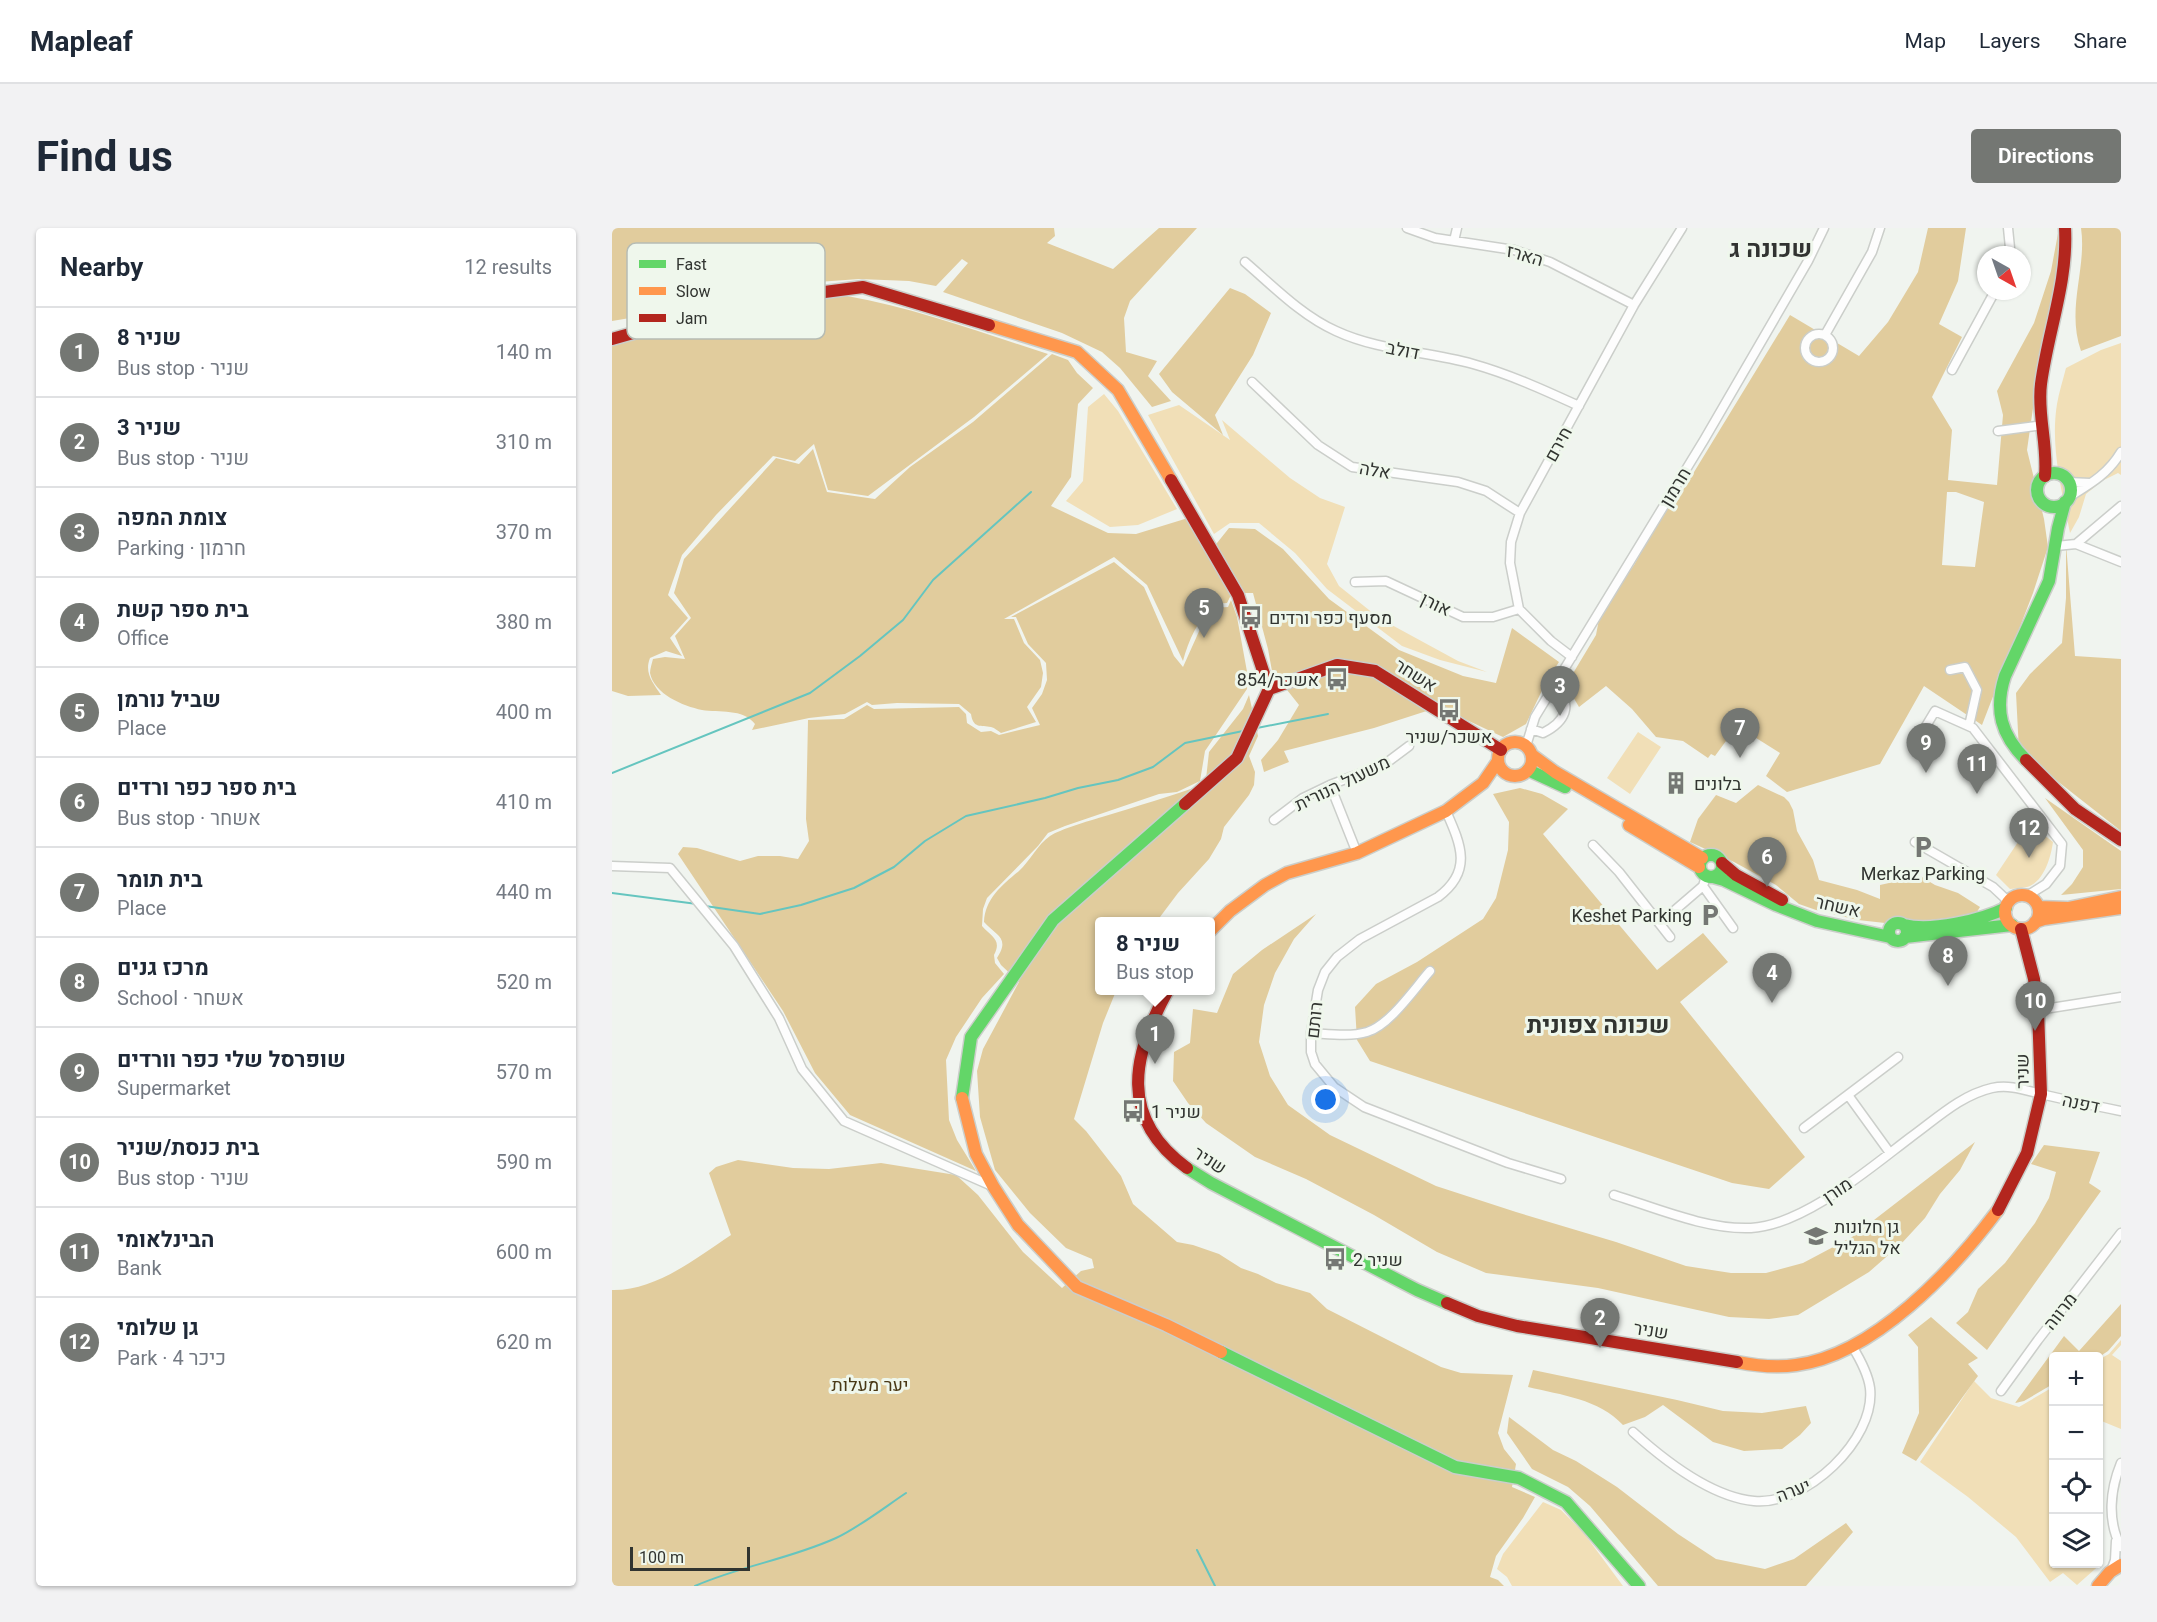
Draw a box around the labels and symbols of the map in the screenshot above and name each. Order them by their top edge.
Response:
district label: שכונה ג [1730,235,1812,263]
street label: הארז [1504,240,1546,270]
legend [627,243,825,339]
north arrow [1977,246,2031,300]
text: Fast [676,255,707,274]
text: Slow [676,282,711,301]
text: Jam [676,309,708,328]
street label: דולב [1385,337,1421,363]
street label: חירם [1540,423,1576,465]
street label: אלה [1358,457,1392,483]
street label: חרמון [1655,464,1695,510]
pin: 5 [1184,588,1224,638]
street label: אורן [1418,588,1454,620]
bus stop icon: מסעף כפר ורדים [1238,604,1264,630]
place label: מסעף כפר ורדים [1269,607,1392,628]
street label: אשחר [1391,654,1441,696]
bus stop icon: אשכר/854 [1324,666,1350,692]
pin: 3 [1540,666,1580,716]
place label: אשכר/854 [1237,669,1319,690]
bus stop icon: אשכר/שניר [1436,697,1462,723]
pin: 7 [1720,708,1760,758]
pin: 9 [1906,724,1946,773]
place label: אשכר/שניר [1406,726,1492,747]
pin: 11 [1958,744,1996,794]
street label: משעול הנורית [1291,751,1393,815]
building icon: בלונים [1663,770,1689,796]
place label: בלונים [1694,773,1742,794]
pin: 12 [2010,808,2048,858]
parking icon: Merkaz Parking [1910,834,1936,860]
pin: 6 [1748,838,1786,887]
place label: Merkaz Parking [1861,863,1985,884]
street label: אשחר [1813,891,1863,921]
parking icon: Keshet Parking [1697,902,1723,928]
place label: Keshet Parking [1572,905,1692,926]
pin: 8 [1928,936,1968,986]
pin: 4 [1752,954,1792,1003]
pin: 10 [2016,982,2054,1031]
street label: רותם [1302,1001,1326,1039]
district label: שכונה צפונית [1527,1011,1669,1039]
pin: 1 [1136,1014,1174,1064]
street label: שניר [2011,1053,2033,1089]
your location [1311,1085,1340,1114]
street label: דפנה [2060,1089,2102,1117]
bus stop icon: שניר 1 [1120,1098,1146,1124]
place label: שניר 1 [1151,1101,1201,1122]
street label: שניר [1190,1142,1230,1178]
street label: מורן [1818,1173,1856,1207]
place label: גן חלונות אל הגליל [1834,1216,1901,1258]
school or university icon: גן חלונות אל הגליל [1803,1223,1829,1249]
bus stop icon: שניר 2 [1322,1246,1348,1272]
place label: שניר 2 [1353,1249,1403,1270]
street label: מרווה [2039,1288,2081,1334]
pin: 2 [1580,1298,1620,1348]
street label: שניר [1632,1317,1670,1343]
park label: יער מעלות [832,1374,908,1395]
street label: יערה [1773,1474,1813,1506]
scale bar [630,1544,750,1572]

